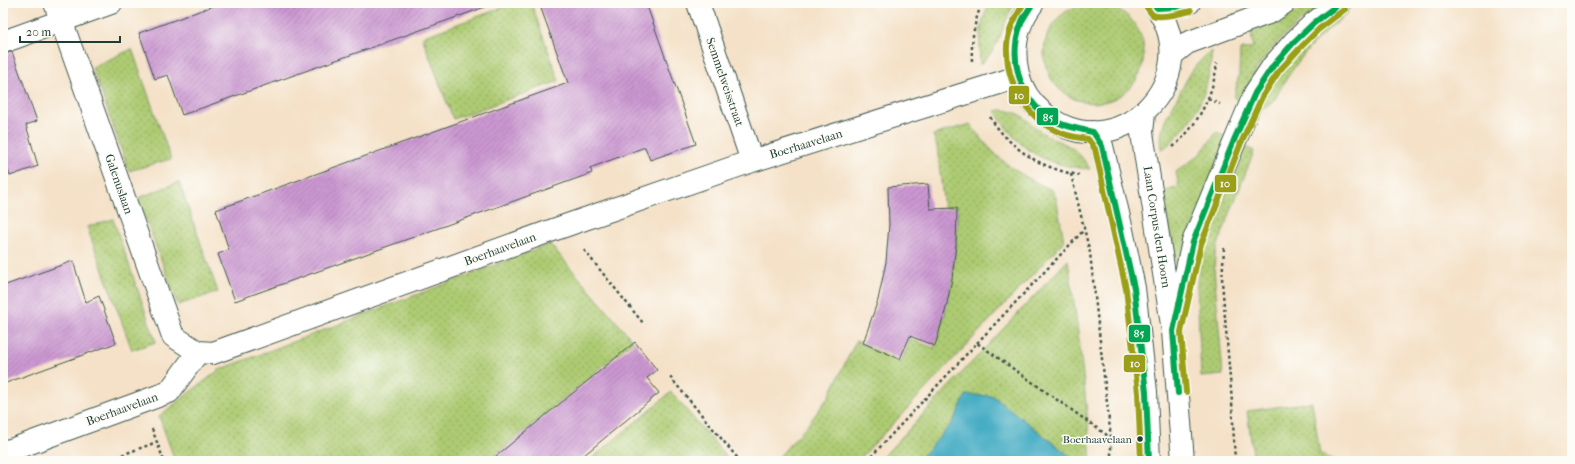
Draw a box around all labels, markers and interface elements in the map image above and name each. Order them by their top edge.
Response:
scale bar [20,18,120,44]
text: 20 m [26,25,51,39]
street label: Semmelweisstraat [703,36,747,129]
line badge: 10 [1008,85,1030,105]
text: 10 [1014,89,1024,102]
line badge: 85 [1036,107,1059,126]
text: 85 [1043,111,1053,124]
street label: Boerhaavelaan [768,126,844,162]
street label: Galenuslaan [102,152,136,216]
street label: Laan Corpus den Hoorn [1140,165,1174,289]
line badge: 10 [1214,174,1237,193]
text: 10 [1220,177,1230,190]
street label: Boerhaavelaan [462,229,538,268]
line badge: 85 [1128,324,1151,343]
text: 85 [1134,327,1144,340]
line badge: 10 [1123,354,1146,373]
text: 10 [1130,357,1140,370]
street label: Boerhaavelaan [84,389,160,428]
place label: Boerhaavelaan [1063,433,1133,446]
marker: Boerhaavelaan [1135,434,1145,444]

